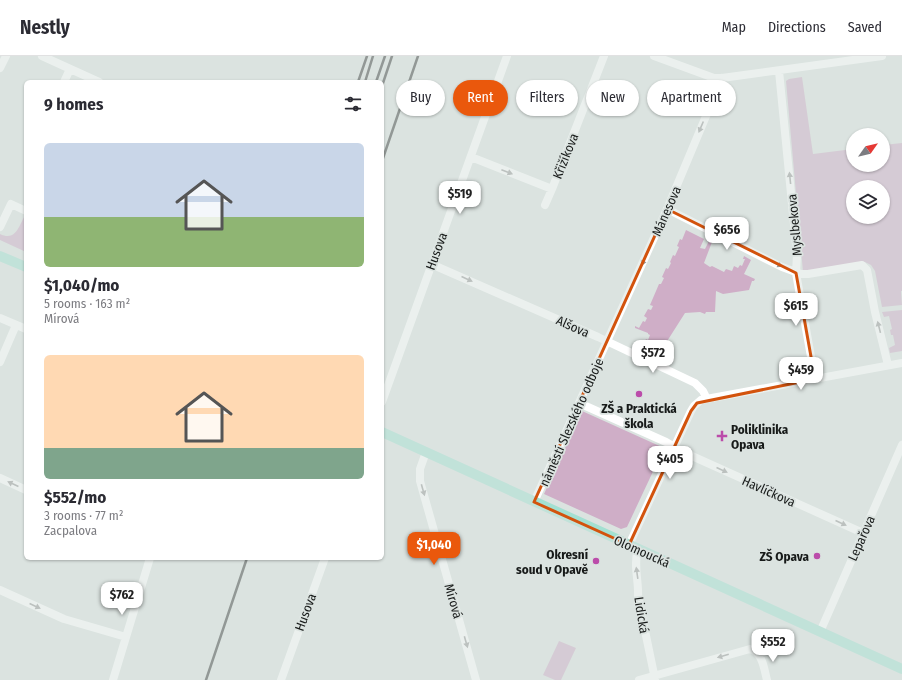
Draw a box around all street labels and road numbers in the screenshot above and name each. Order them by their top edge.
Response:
street label: Křižíkova [550,131,581,181]
street label: Mánesova [649,184,684,239]
street label: Myslbekova [784,193,805,256]
street label: Husova [423,230,450,272]
street label: Alšova [554,313,592,340]
street label: náměstí Slezského odboje [536,356,607,489]
street label: Havlíčkova [740,473,798,510]
street label: Lepařova [845,513,878,563]
street label: Olomoucká [611,532,672,570]
street label: Mírová [441,582,466,620]
street label: Husova [292,591,319,633]
street label: Lidická [631,596,652,635]

